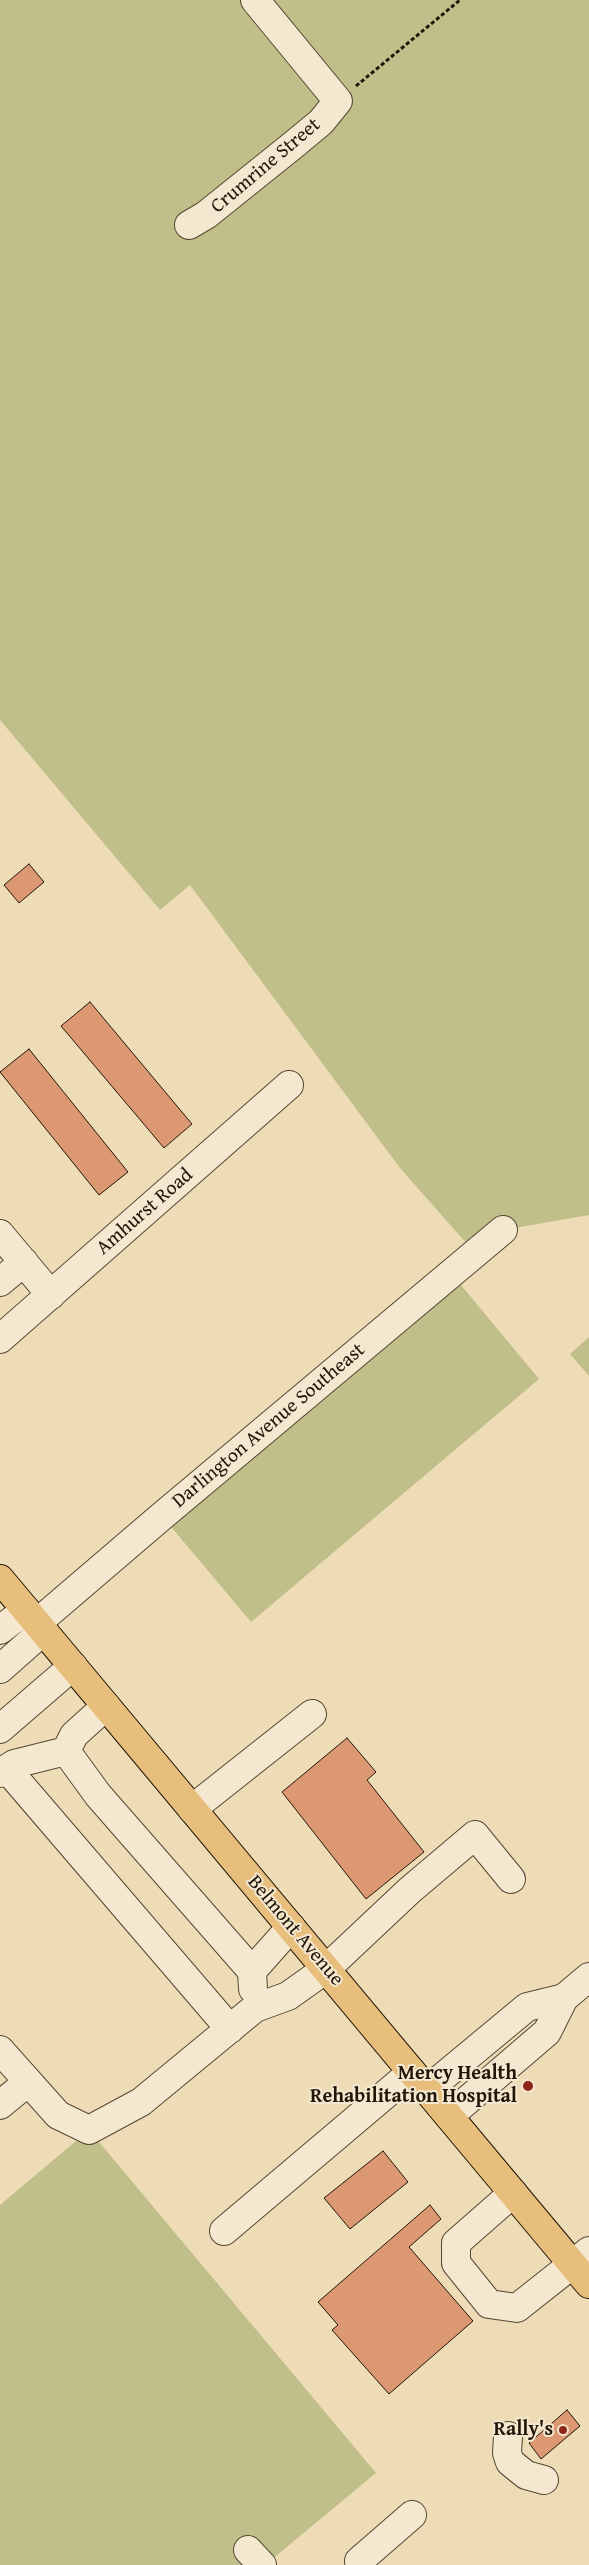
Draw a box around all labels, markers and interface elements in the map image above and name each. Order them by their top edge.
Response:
street label: Crumrine Street [206,113,326,219]
street label: Amhurst Road [92,1164,198,1260]
street label: Darlington Avenue Southeast [168,1338,370,1514]
street label: Belmont Avenue [242,1871,348,1991]
place label: Mercy Health Rehabilitation Hospital [310,2062,517,2109]
marker: Mercy Health Rehabilitation Hospital [521,2079,535,2093]
place label: Rally's [494,2418,553,2442]
marker: Rally's [557,2424,569,2436]

